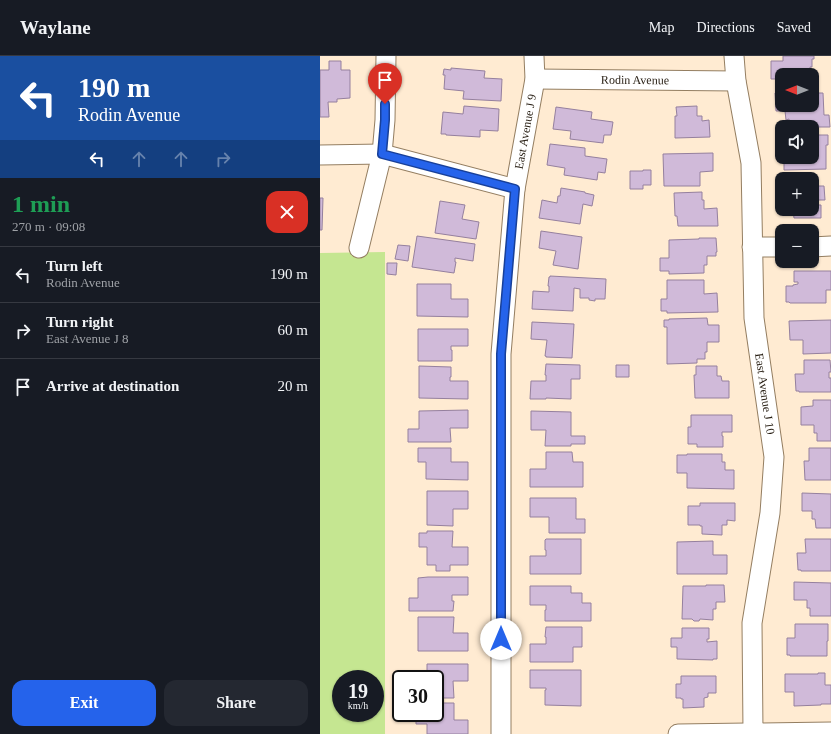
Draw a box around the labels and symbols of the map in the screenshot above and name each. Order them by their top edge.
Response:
pin [368,63,402,104]
north arrow [775,68,819,112]
street label: Rodin Avenue [601,73,669,87]
street label: East Avenue J 9 [512,93,539,170]
street label: East Avenue J 10 [752,352,778,435]
position arrow [480,618,522,660]
speed limit sign: 30 [392,670,444,722]

